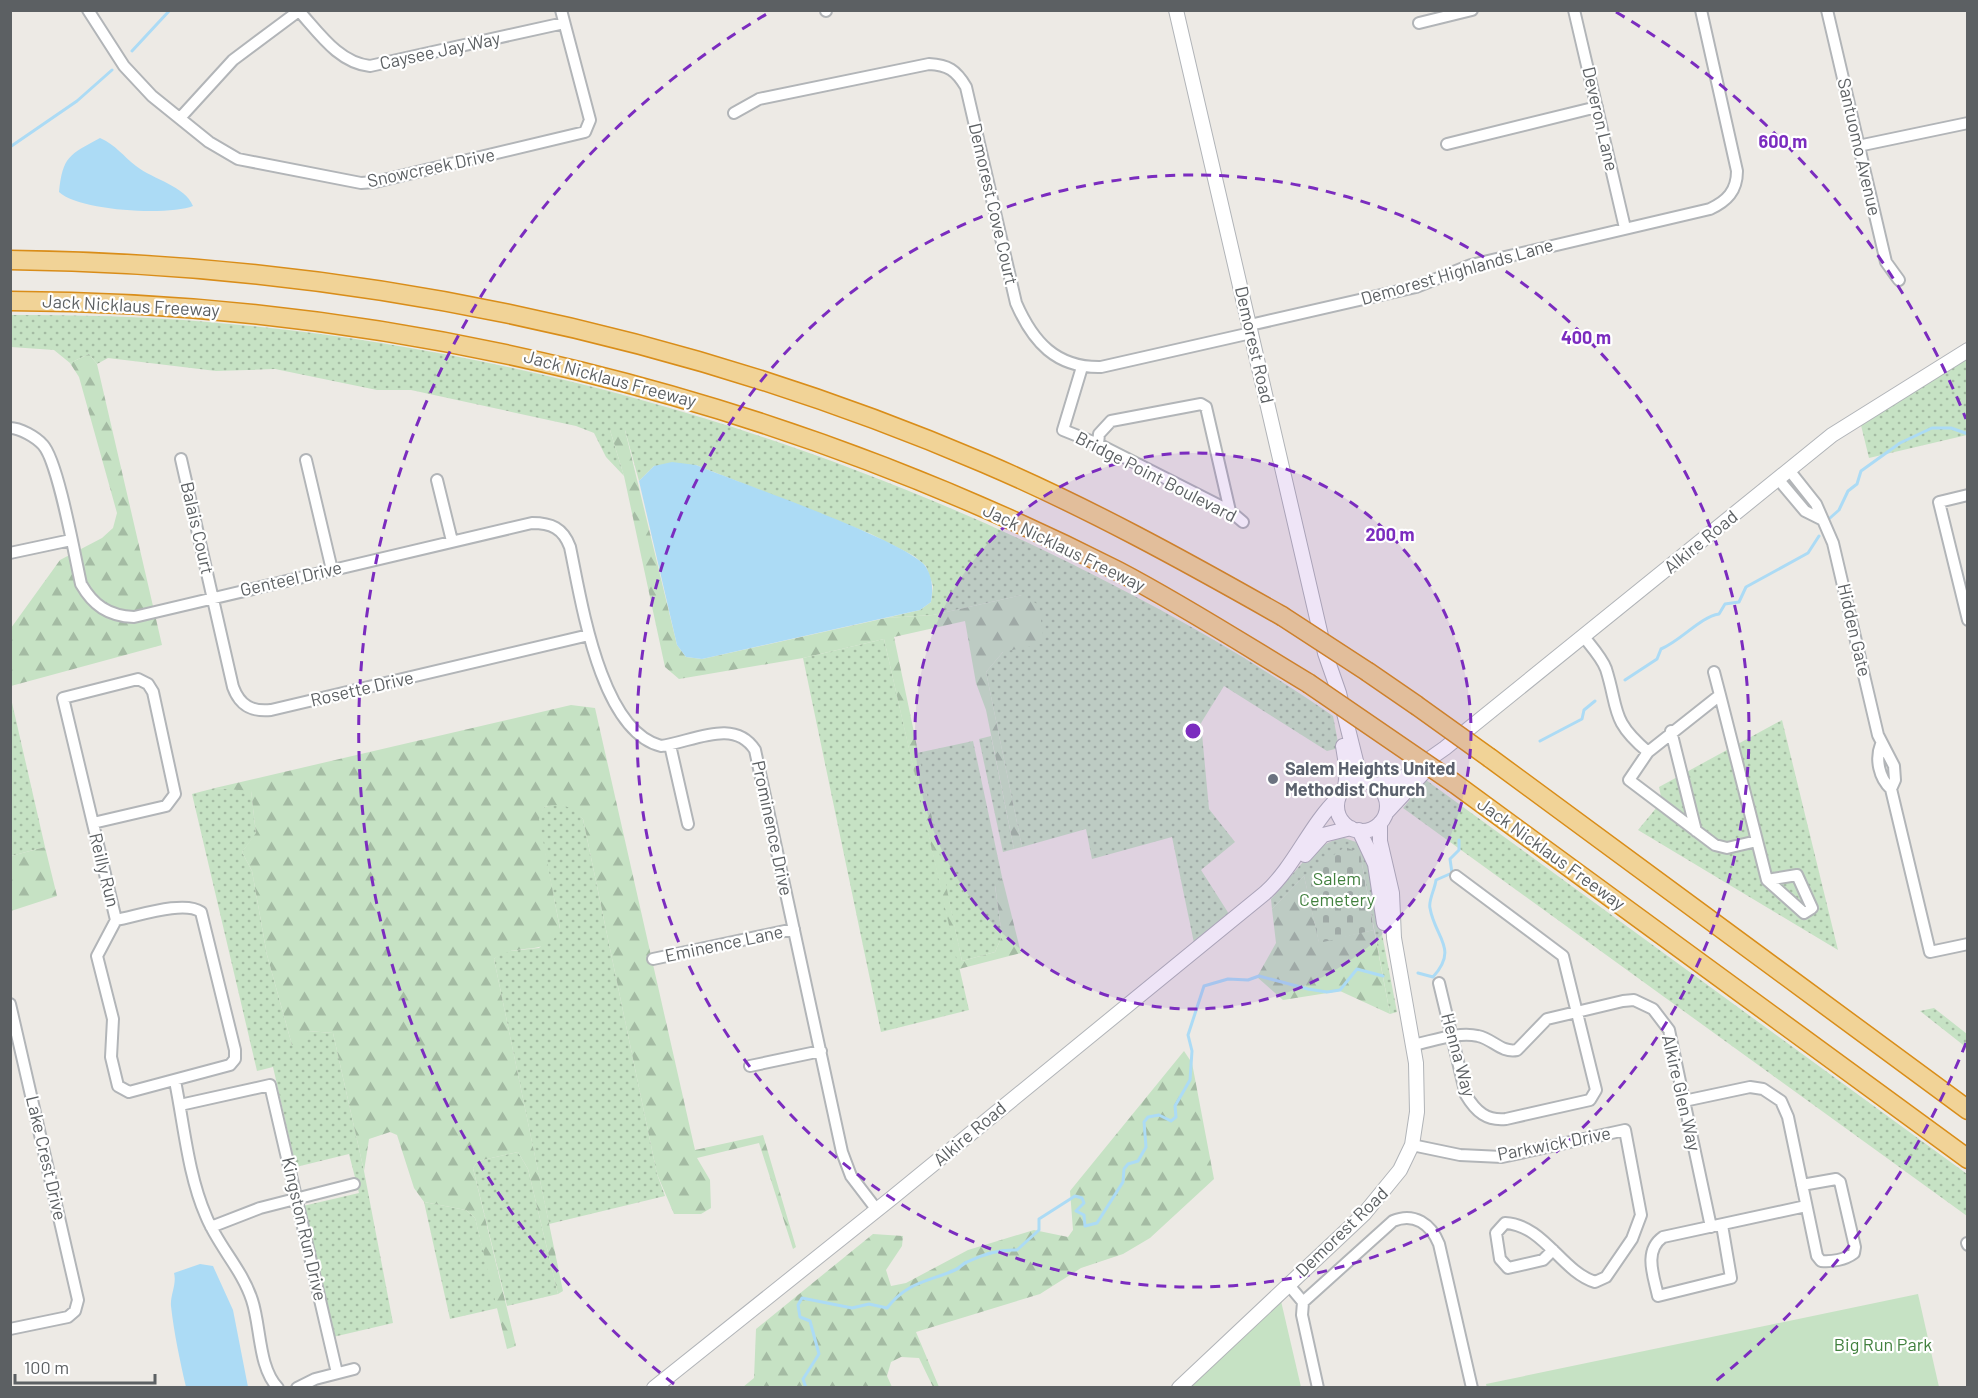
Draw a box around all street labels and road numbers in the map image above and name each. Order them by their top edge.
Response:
street label: Caysee Jay Way [377,26,502,74]
street label: Deveron Lane [1578,64,1624,173]
street label: Santuomo Avenue [1833,76,1887,218]
street label: Demorest Cove Court [965,121,1023,287]
street label: Snowcreek Drive [365,143,497,191]
street label: Demorest Highlands Lane [1358,233,1556,309]
street label: Demorest Road [1231,284,1279,406]
street label: Jack Nicklaus Freeway [42,289,220,321]
street label: Jack Nicklaus Freeway [522,344,699,412]
street label: Bridge Point Boulevard [1072,426,1241,526]
street label: Balais Court [177,479,219,576]
street label: Jack Nicklaus Freeway [980,498,1149,596]
street label: Alkire Road [1659,505,1742,578]
street label: Genteel Drive [238,556,344,600]
street label: Hidden Gate [1834,581,1876,678]
street label: Rosette Drive [308,665,415,711]
street label: Prominence Drive [748,758,798,897]
street label: Jack Nicklaus Freeway [1473,792,1630,914]
street label: Reilly Run [85,830,125,909]
street label: Eminence Lane [663,920,785,966]
street label: Henna Way [1437,1010,1481,1099]
street label: Alkire Glen Way [1658,1032,1706,1153]
street label: Lake Crest Drive [22,1093,72,1222]
street label: Alkire Road [929,1096,1010,1170]
street label: Parkwick Drive [1495,1121,1612,1165]
street label: Kingston Run Drive [278,1155,332,1303]
street label: Demorest Road [1291,1182,1392,1281]

